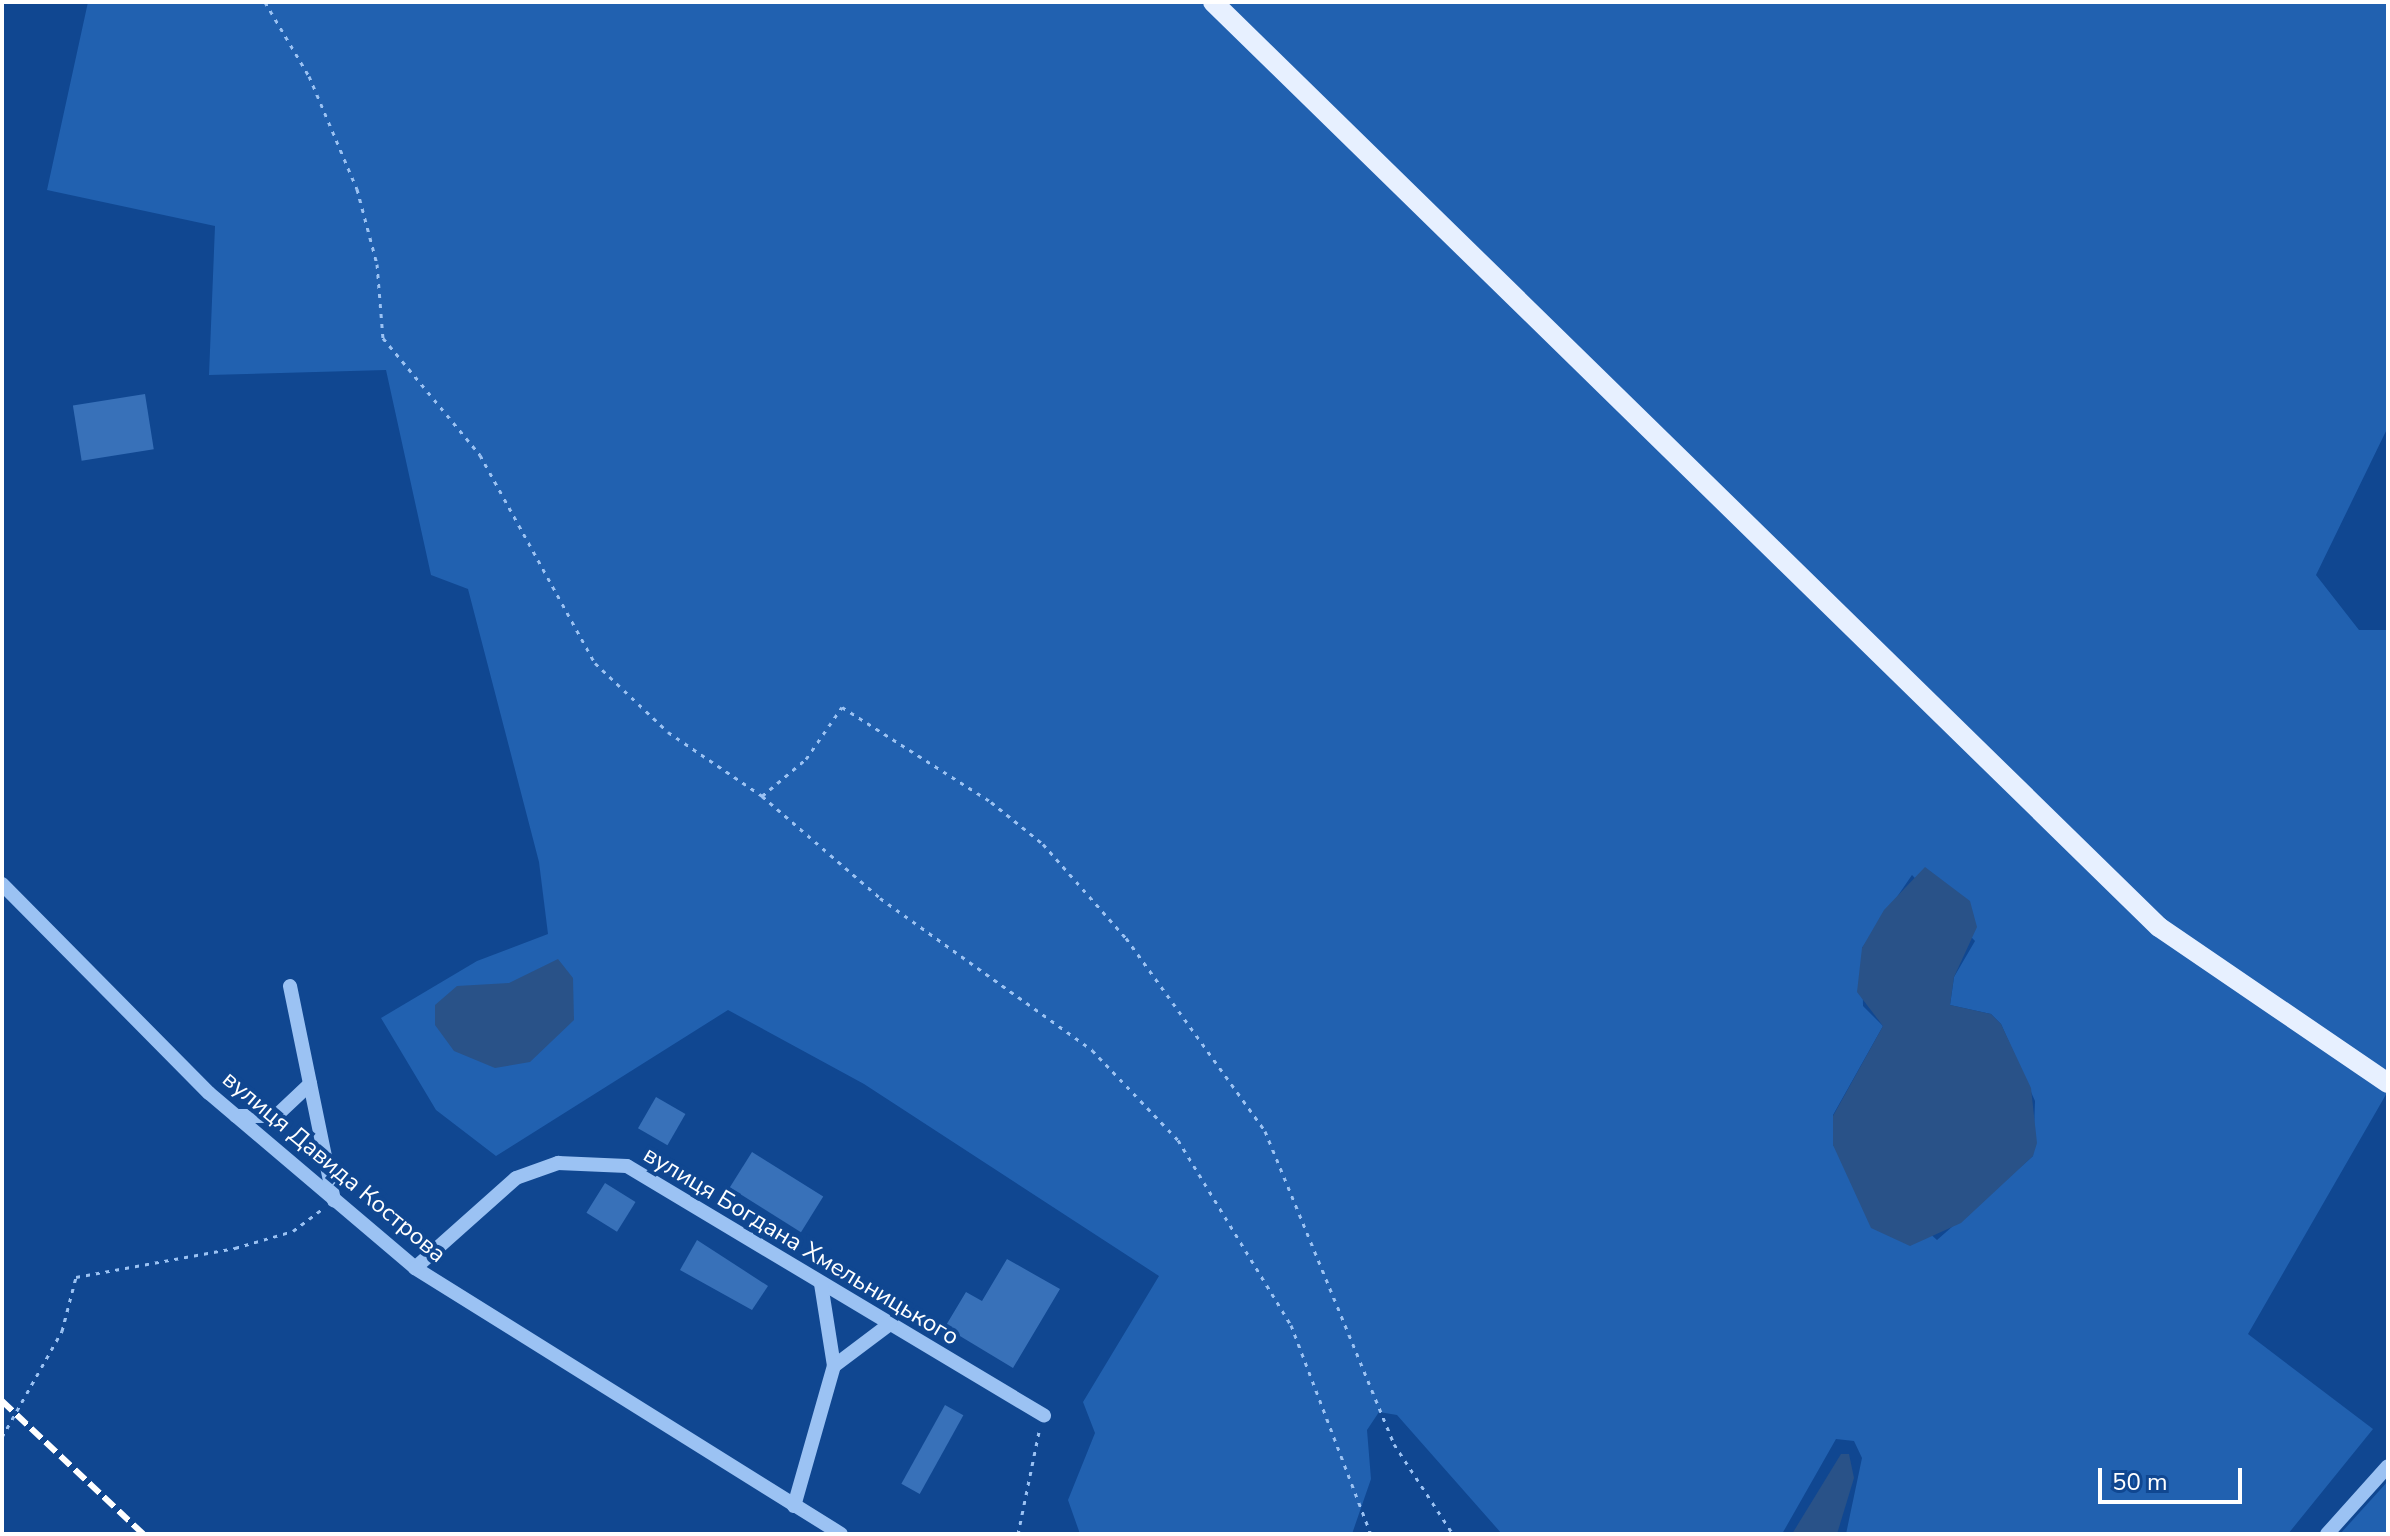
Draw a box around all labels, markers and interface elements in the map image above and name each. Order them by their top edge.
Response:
street label: вулиця Давида Кострова [216,1065,452,1269]
street label: вулиця Богдана Хмельницького [638,1140,964,1352]
scale bar [2102,1452,2246,1502]
text: 50 m [2112,1466,2168,1498]

